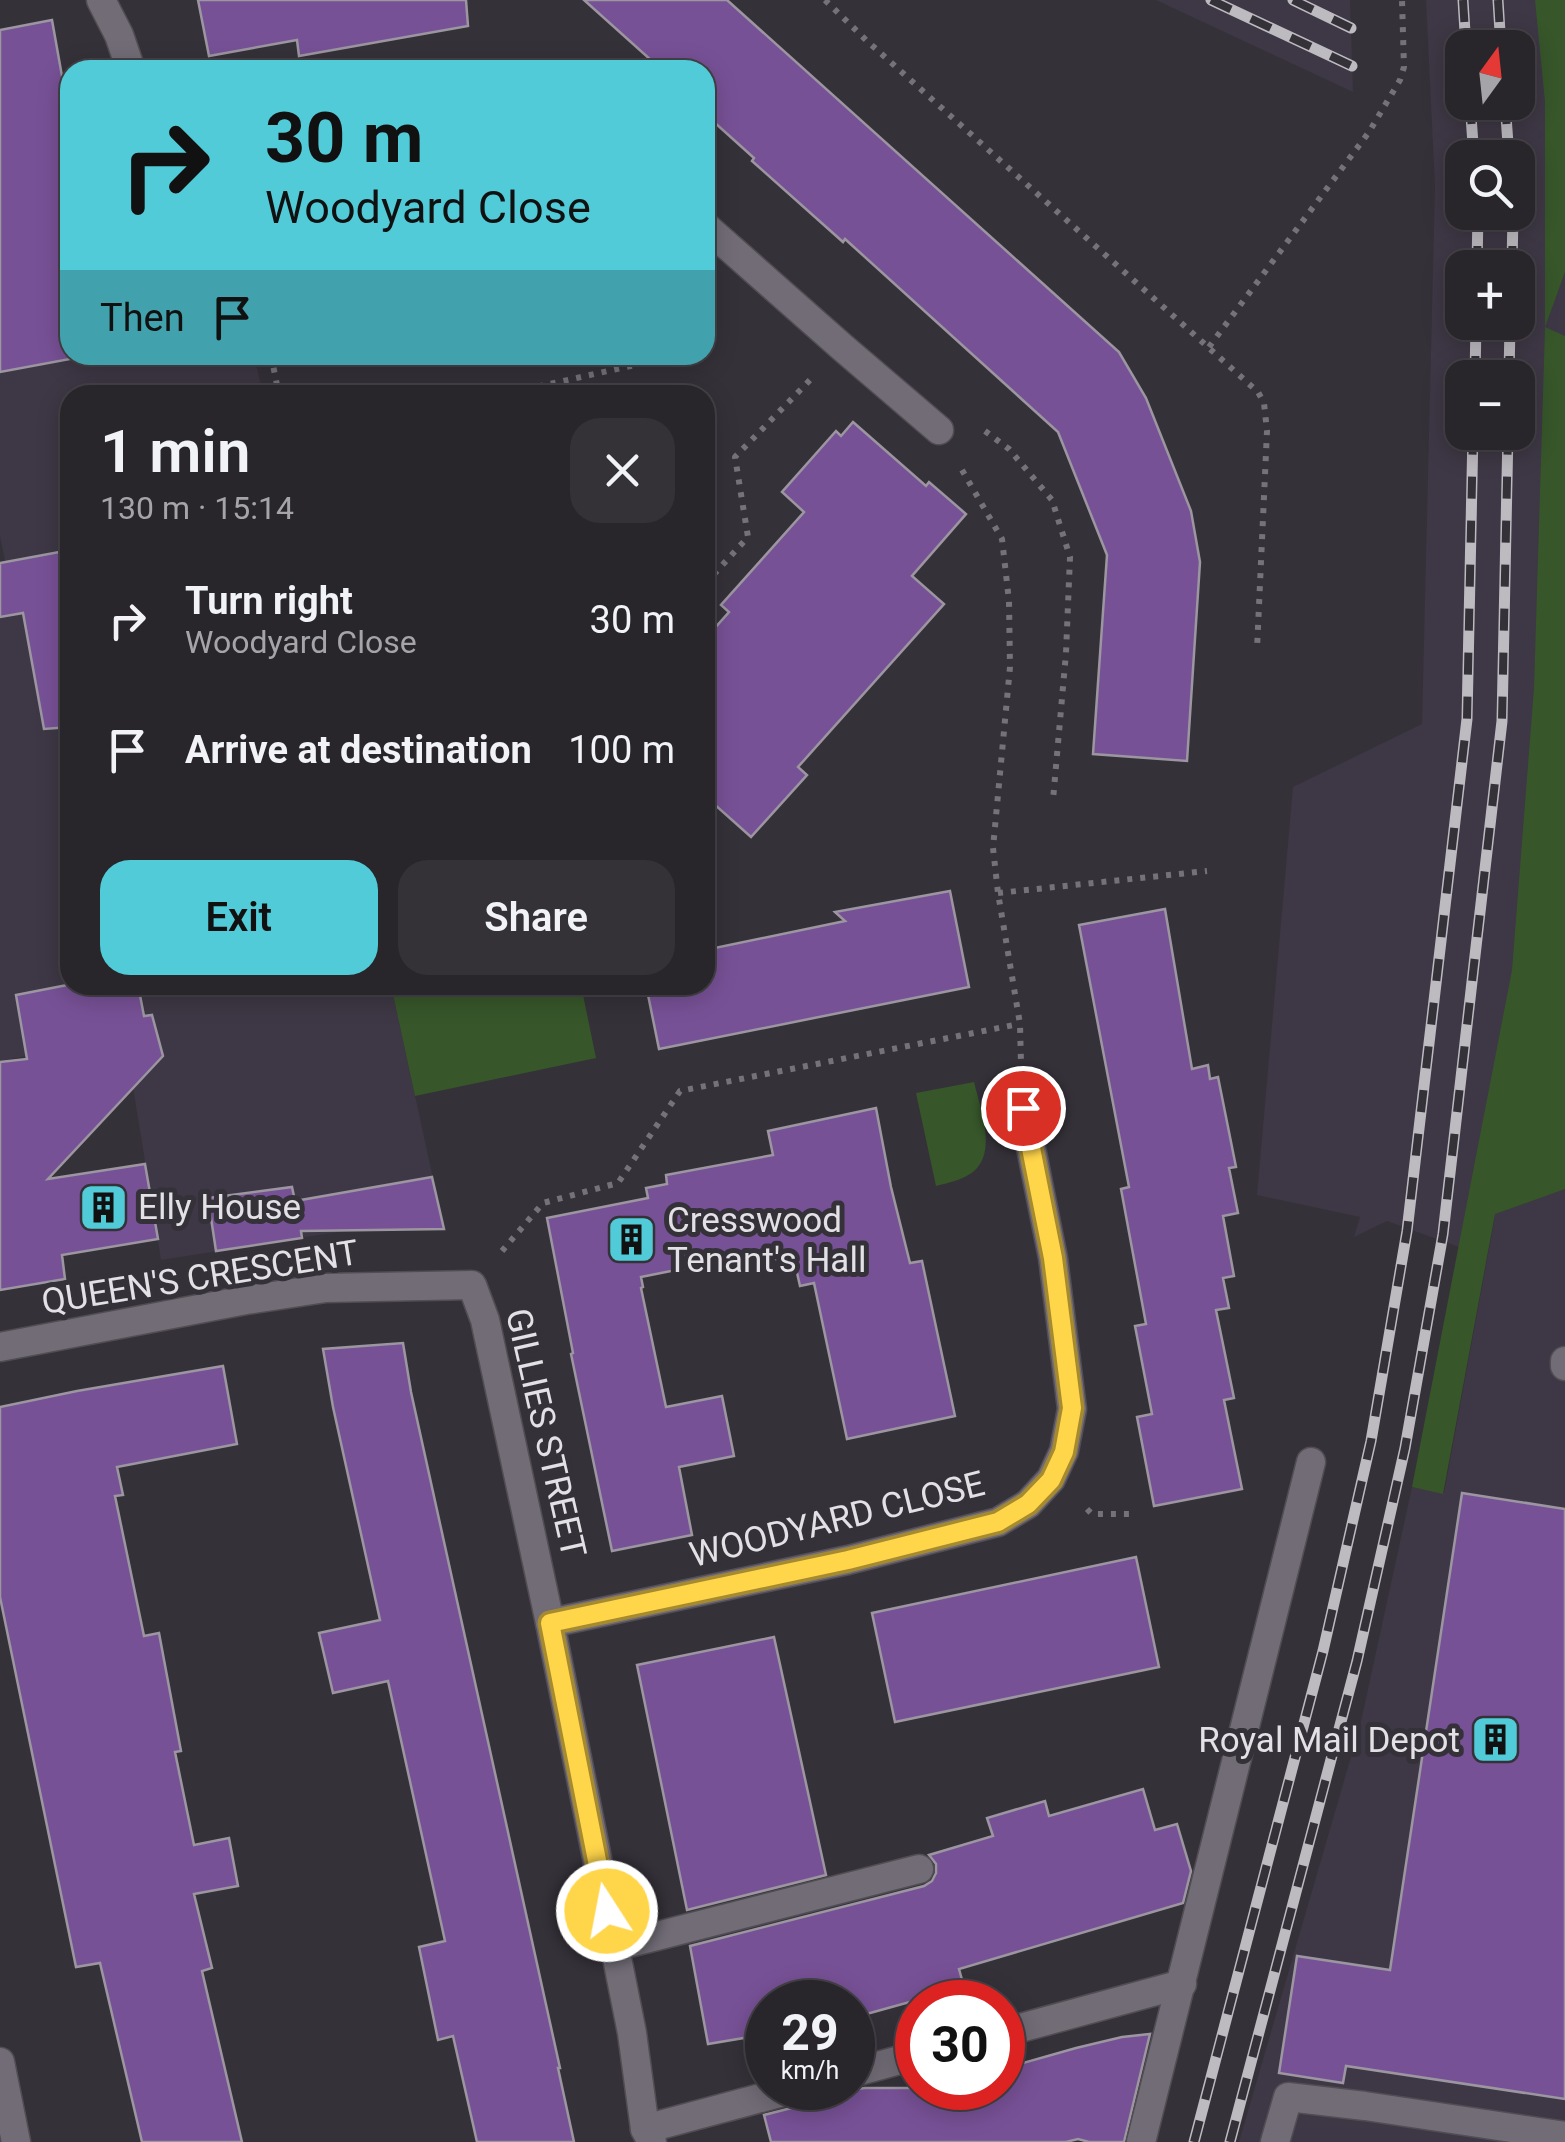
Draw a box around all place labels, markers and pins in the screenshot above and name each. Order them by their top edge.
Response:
pin [981,1066,1066,1151]
building icon: Elly House [77,1181,129,1233]
place label: Elly House [138,1187,301,1228]
place label: Cresswood Tenant's Hall [667,1200,866,1281]
building icon: Cresswood Tenant's Hall [606,1214,658,1266]
building icon: Royal Mail Depot [1469,1714,1521,1766]
place label: Royal Mail Depot [1198,1720,1460,1761]

